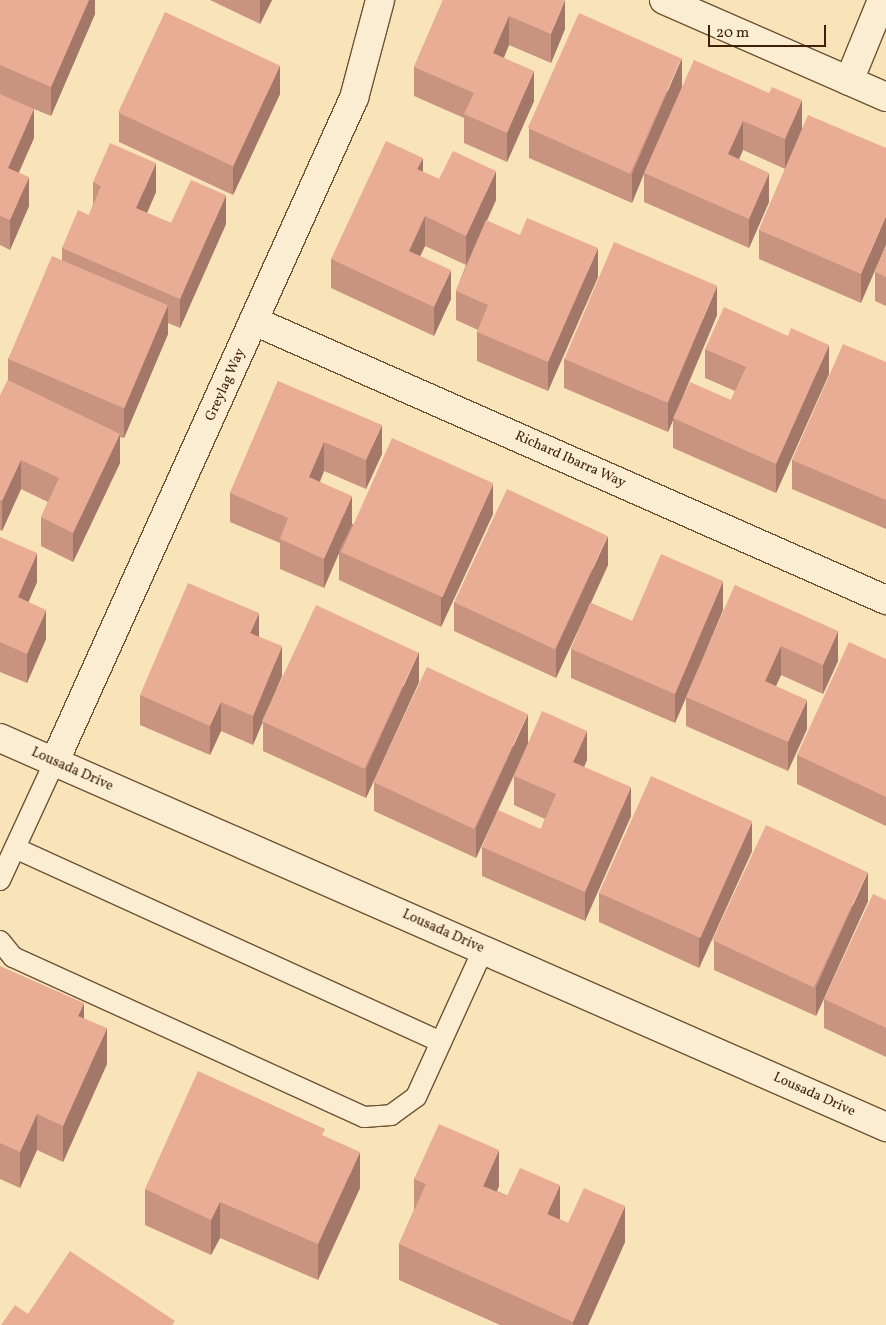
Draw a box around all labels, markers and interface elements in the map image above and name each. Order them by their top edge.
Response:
scale bar [711,15,828,47]
text: 20 m [716,23,749,44]
street label: Greylag Way [202,346,250,424]
street label: Richard Ibarra Way [512,428,628,492]
street label: Lousada Drive [28,744,116,796]
street label: Lousada Drive [399,906,487,958]
street label: Lousada Drive [770,1069,858,1121]

